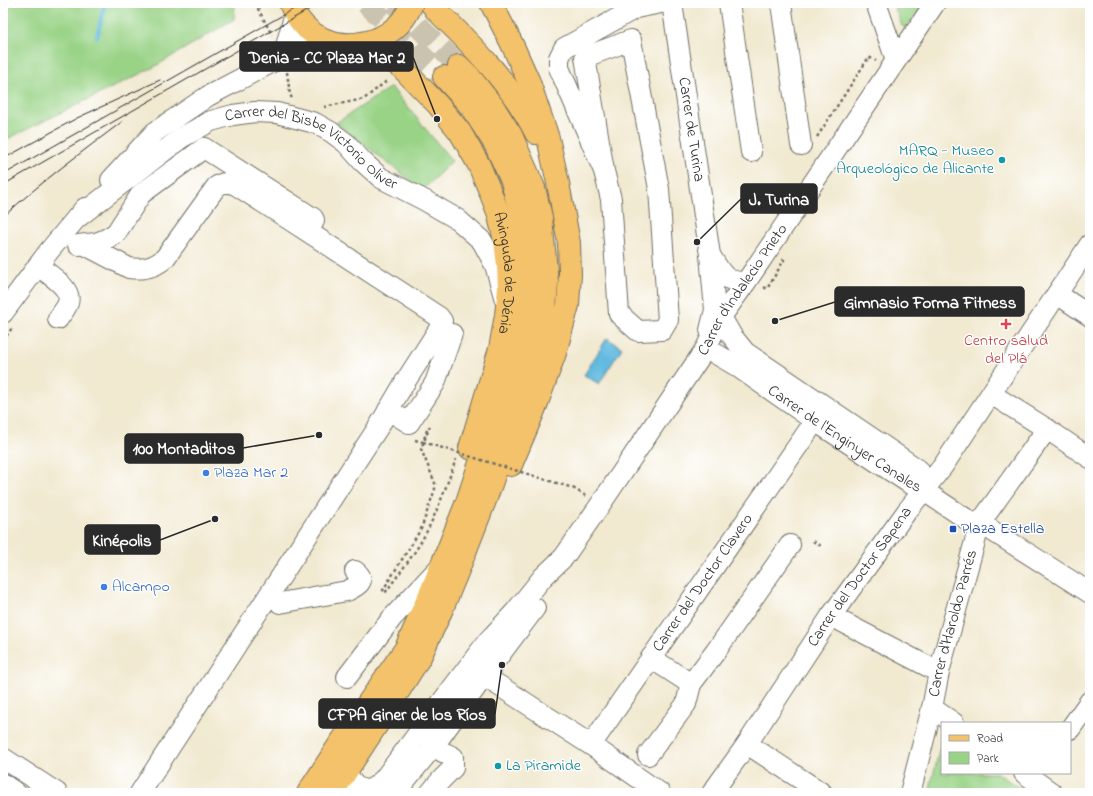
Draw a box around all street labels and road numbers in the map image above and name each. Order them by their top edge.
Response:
street label: Carrer de Turina [671,76,711,183]
street label: Carrer del Bisbe Victorio Oliver [222,100,402,196]
street label: Avinguda de Dénia [486,209,521,336]
street label: Carrer d'Indalecio Prieto [692,219,794,361]
street label: Carrer de l'Enginyer Canales [763,379,926,499]
street label: Carrer del Doctor Sapena [802,502,918,652]
street label: Carrer del Doctor Clavero [647,509,759,657]
street label: Carrer d'Haroldo Parrés [922,547,984,699]

